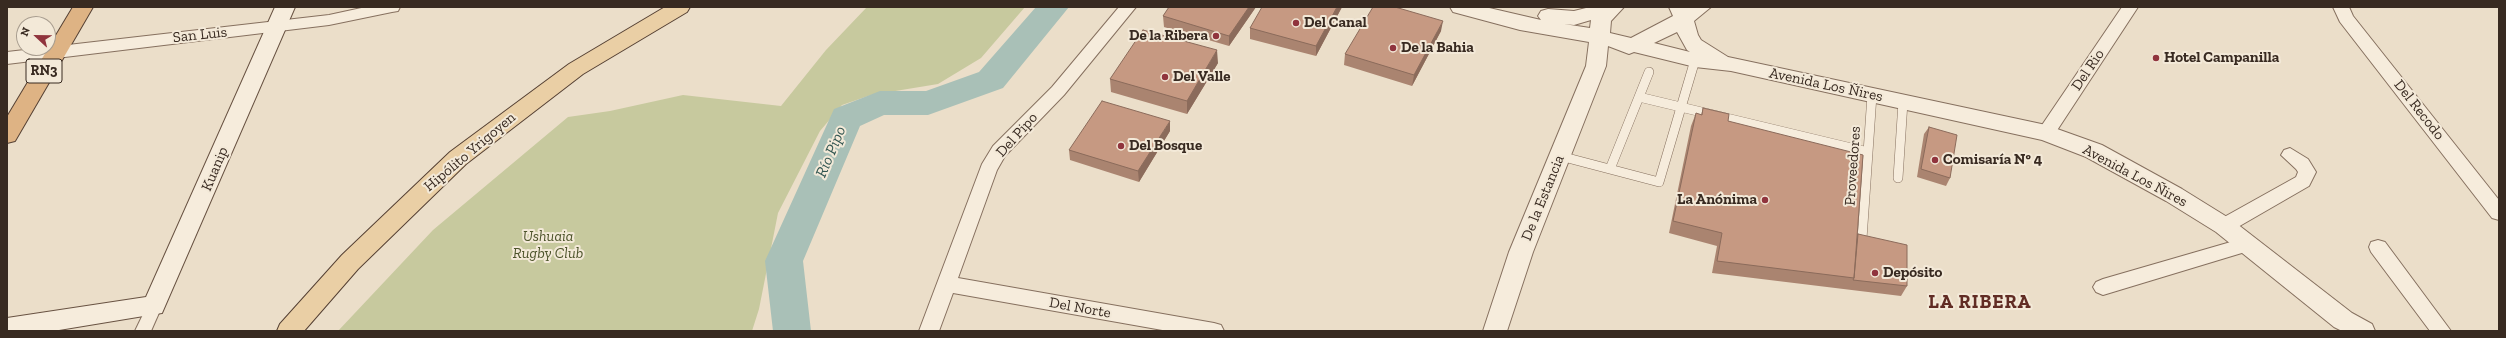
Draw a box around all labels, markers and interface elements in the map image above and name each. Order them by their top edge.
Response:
place label: Del Canal [1304,14,1367,32]
north arrow [16,16,56,56]
marker: Del Canal [1291,18,1301,28]
street label: San Luis [172,23,228,47]
text: N [18,25,33,38]
place label: De la Ribera [1129,27,1208,45]
marker: De la Ribera [1211,31,1221,41]
place label: De la Bahia [1401,39,1474,57]
marker: De la Bahia [1388,43,1398,53]
street label: Del Rio [2068,46,2108,94]
place label: Hotel Campanilla [2164,49,2279,67]
marker: Hotel Campanilla [2151,53,2161,63]
road number: RN3 [26,59,62,83]
street label: Avenida Los Ñires [1767,64,1885,106]
place label: Del Valle [1173,68,1230,86]
marker: Del Valle [1160,72,1170,82]
street label: Del Recodo [2390,76,2448,144]
street label: Hipólito Yrigoyen [421,108,519,196]
street label: Del Pipo [992,109,1042,161]
water label: Río Pipo [812,123,850,181]
street label: Proveedores [1841,126,1865,206]
place label: Del Bosque [1129,137,1202,155]
marker: Del Bosque [1116,141,1126,151]
street label: Avenida Los Ñires [2080,141,2190,211]
street label: Kuanip [198,144,232,194]
place label: Comisaría N° 4 [1943,151,2042,169]
street label: De la Estancia [1518,153,1568,243]
marker: Comisaría N° 4 [1930,155,1940,165]
place label: La Anónima [1677,191,1757,209]
marker: La Anónima [1760,195,1770,205]
park label: Ushuaia Rugby Club [513,228,583,263]
place label: Depósito [1883,264,1942,282]
marker: Depósito [1870,268,1880,278]
district label: LA RIBERA [1928,292,2032,314]
street label: Del Norte [1048,294,1112,322]

